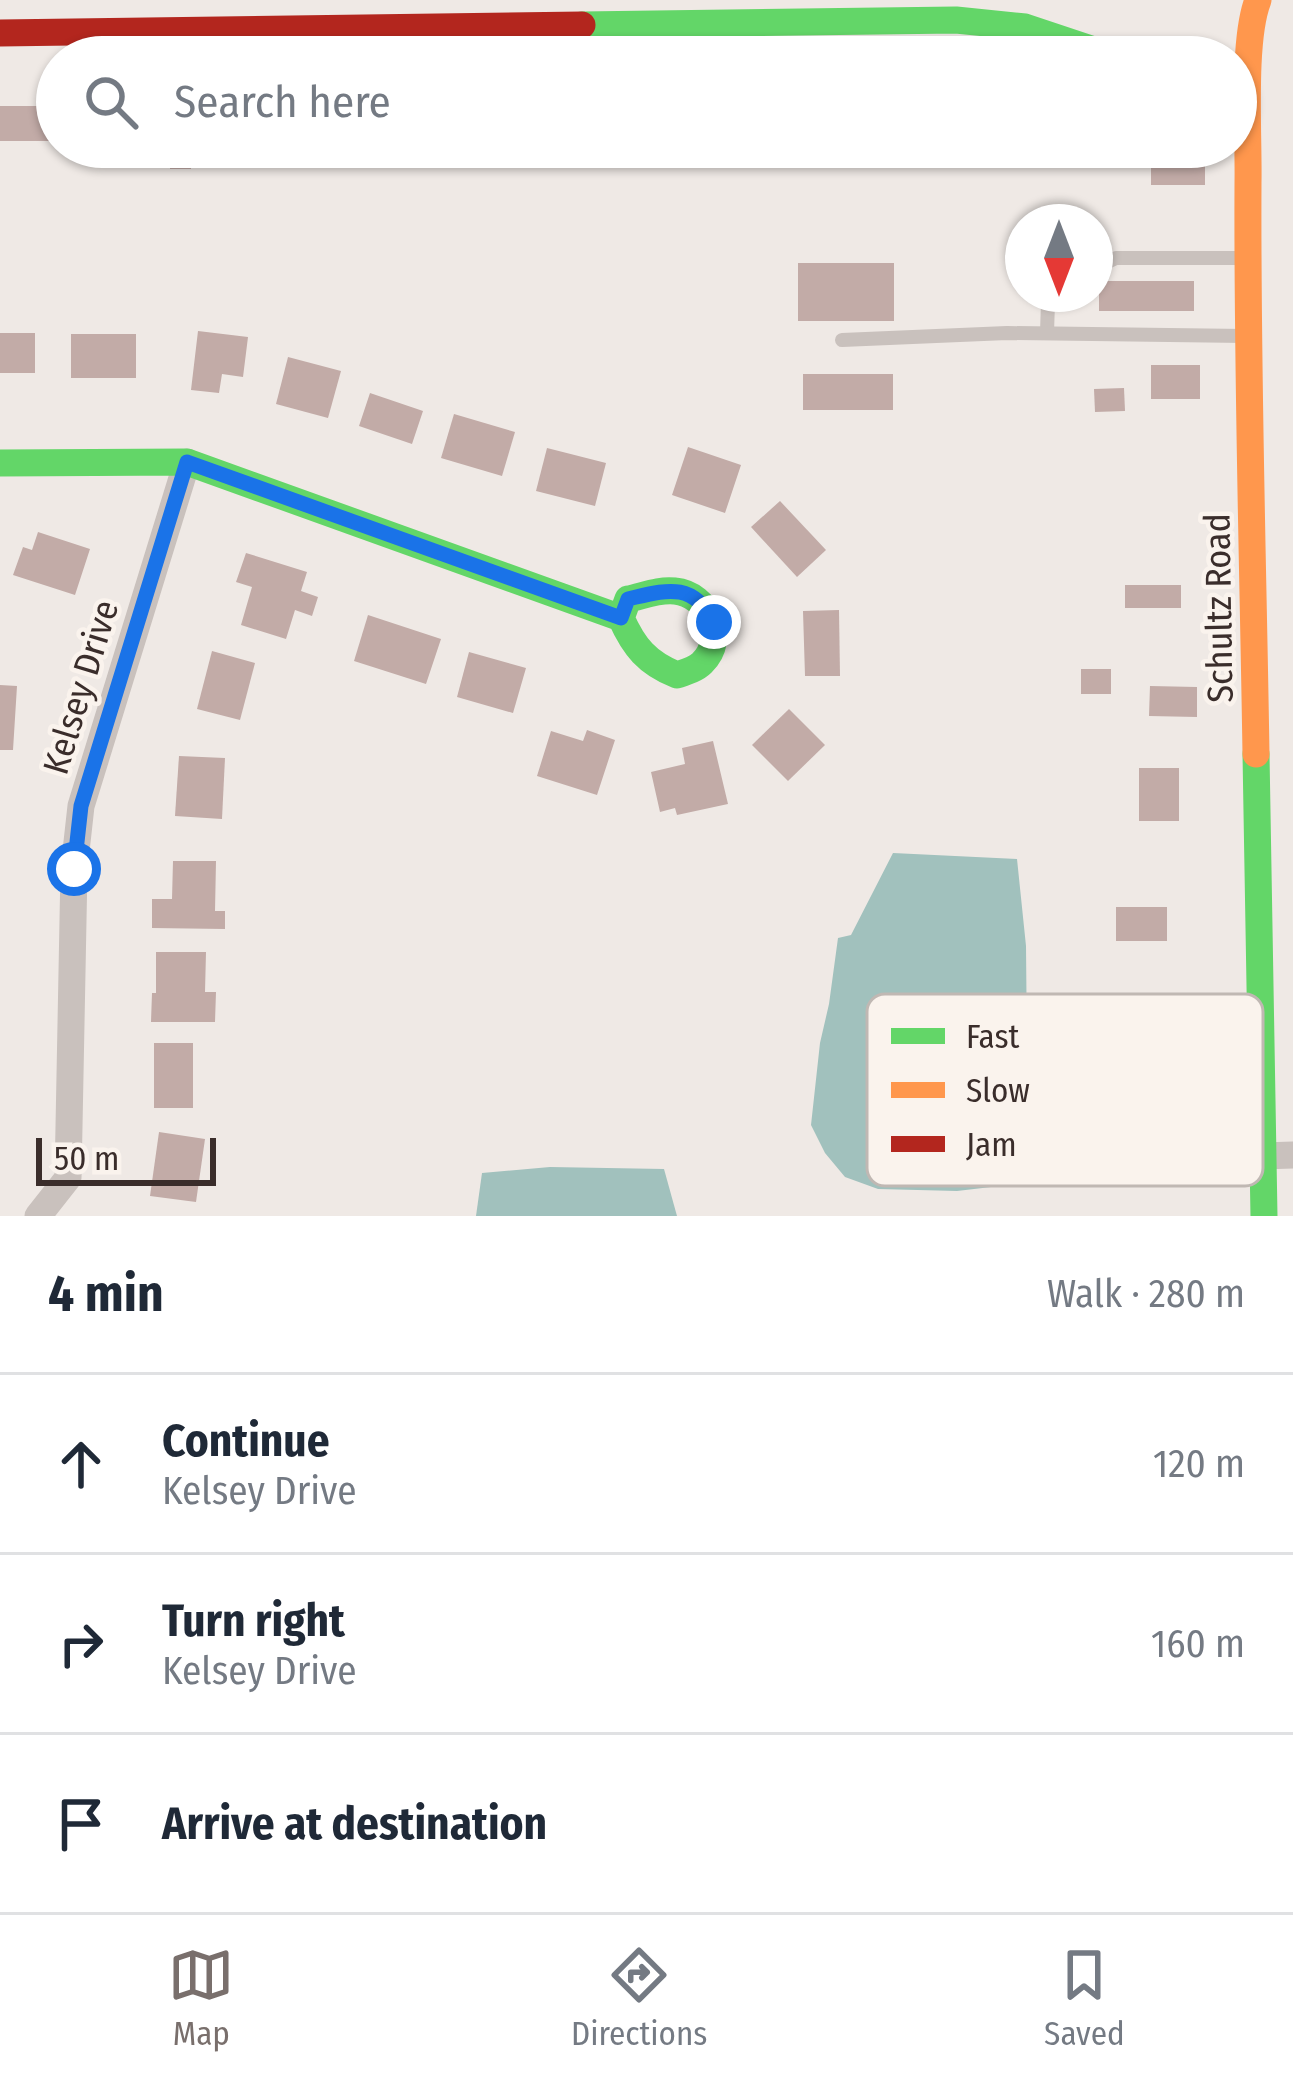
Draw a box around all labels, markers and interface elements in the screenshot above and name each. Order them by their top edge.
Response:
search box [36,36,1257,168]
icon: search [78,69,144,135]
text: Search here [174,75,391,129]
north arrow [1005,204,1113,312]
street label: Schultz Road [1195,513,1243,703]
street label: Kelsey Drive [34,595,128,780]
route end [687,595,741,649]
route start [47,842,101,896]
legend [867,994,1263,1186]
text: Fast [966,1017,1020,1057]
text: Slow [966,1071,1030,1111]
text: Jam [966,1125,1017,1165]
scale bar [36,1132,216,1185]
text: 50 m [54,1139,119,1179]
text: 4 min [48,1263,164,1325]
text: Walk · 280 m [1047,1271,1245,1317]
text: Continue [162,1414,330,1468]
icon: ahead [48,1431,114,1497]
text: 120 m [1153,1441,1245,1487]
text: Kelsey Drive [162,1468,357,1514]
text: Turn right [162,1594,345,1648]
icon: right [48,1611,114,1677]
text: 160 m [1151,1621,1245,1667]
text: Kelsey Drive [162,1648,357,1694]
icon: arrive [48,1791,114,1857]
text: Arrive at destination [162,1797,547,1851]
tab: Map [168,1942,234,2054]
tab: Directions [571,1942,707,2054]
tab: Saved [1044,1942,1125,2054]

